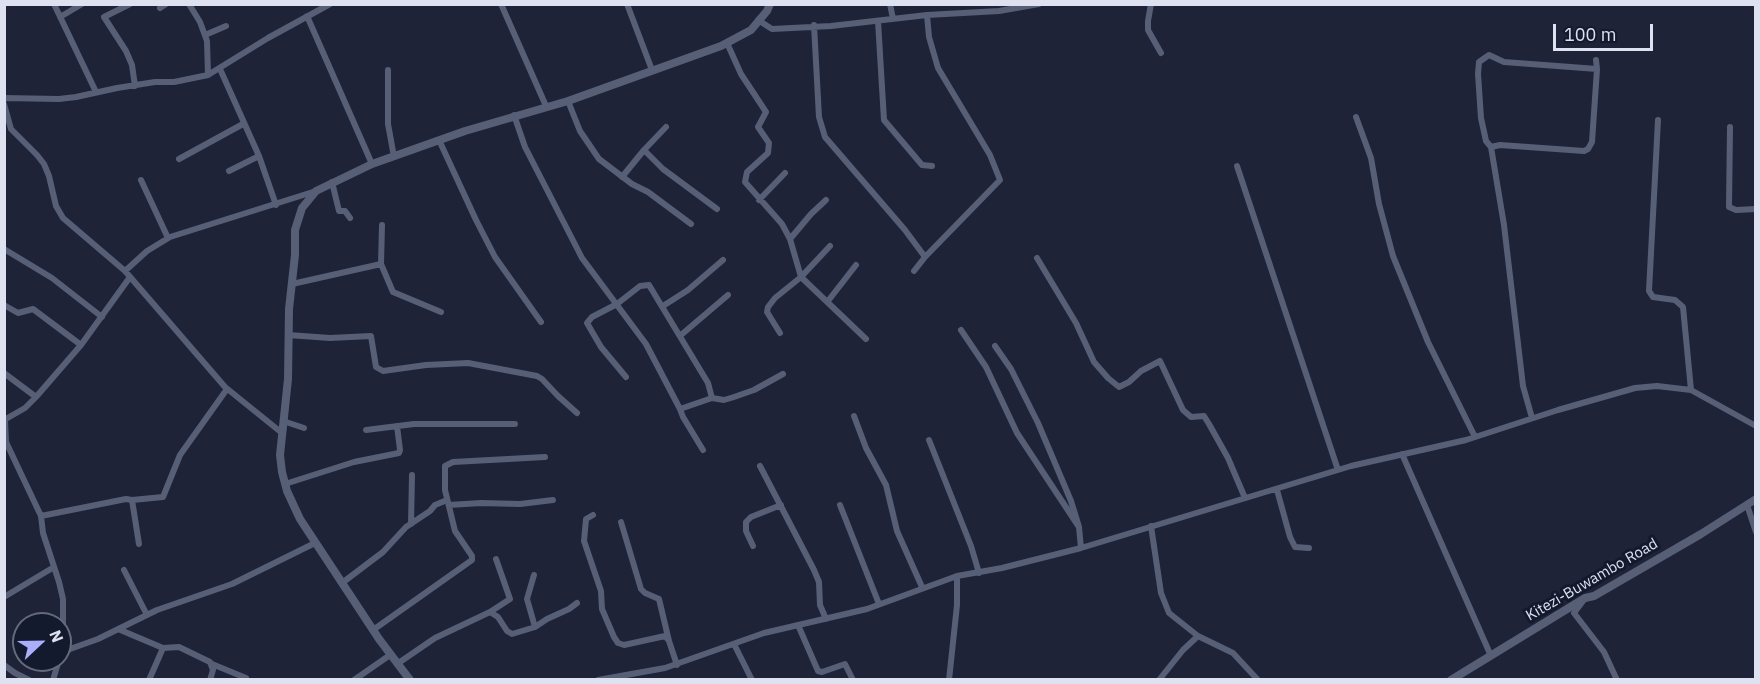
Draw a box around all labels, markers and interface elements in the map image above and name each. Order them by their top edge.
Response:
scale bar [1556,12,1656,50]
text: 100 m [1564,23,1616,46]
street label: Kitezi-Buwambo Road [1523,535,1661,625]
north arrow [12,612,72,672]
text: N [45,627,68,645]

